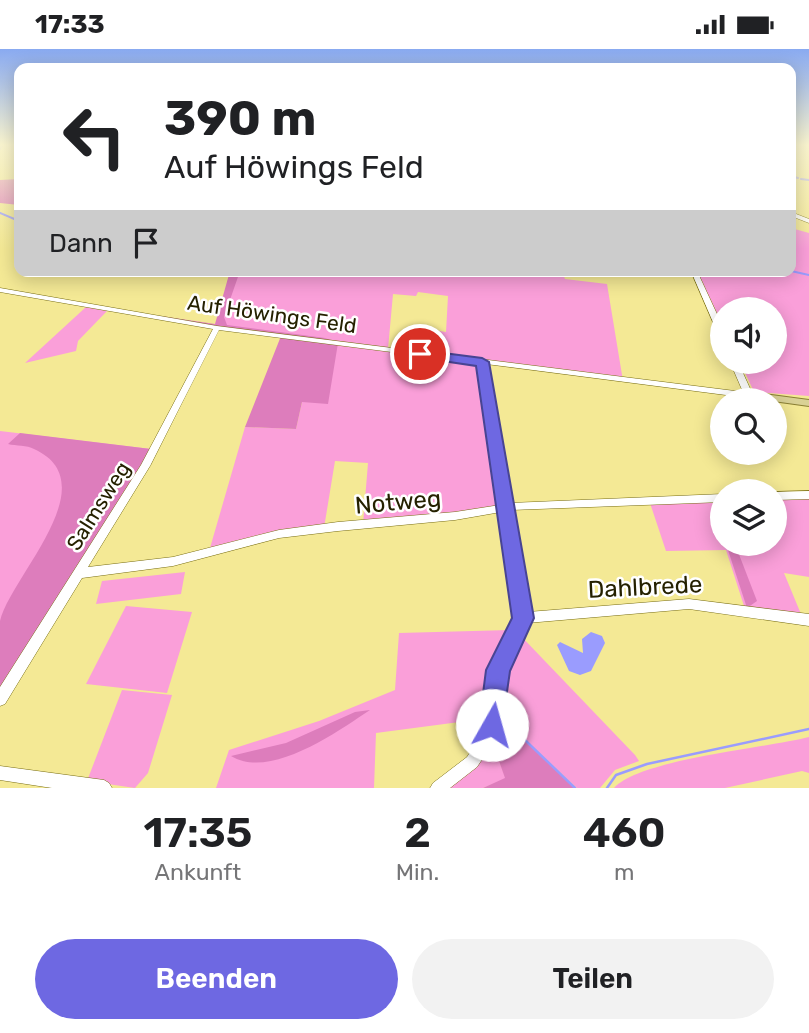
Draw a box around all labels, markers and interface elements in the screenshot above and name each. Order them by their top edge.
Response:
text: 17:33 [35,9,105,40]
text: 390 m [164,89,316,147]
icon: left [49,91,140,182]
text: Auf Höwings Feld [164,148,424,186]
icon: arrive [127,224,165,262]
text: Dann [49,228,113,259]
street label: Auf Höwings Feld [186,290,358,338]
map controls [710,297,787,556]
button: sound [710,297,787,374]
pin [390,324,450,384]
icon: arrive [401,335,439,373]
button: search [710,388,787,465]
street label: Salmsweg [61,457,135,555]
button: layers [710,479,787,556]
street label: Notweg [354,484,442,520]
street label: Dahlbrede [587,570,703,604]
position arrow [455,688,529,762]
text: 17:35 [143,808,252,858]
text: 2 [404,808,431,858]
text: 460 [583,808,666,858]
text: Ankunft [155,858,241,886]
text: Min. [396,858,439,886]
text: m [614,858,634,886]
button: Beenden [35,939,398,1019]
button: Teilen [412,939,774,1019]

